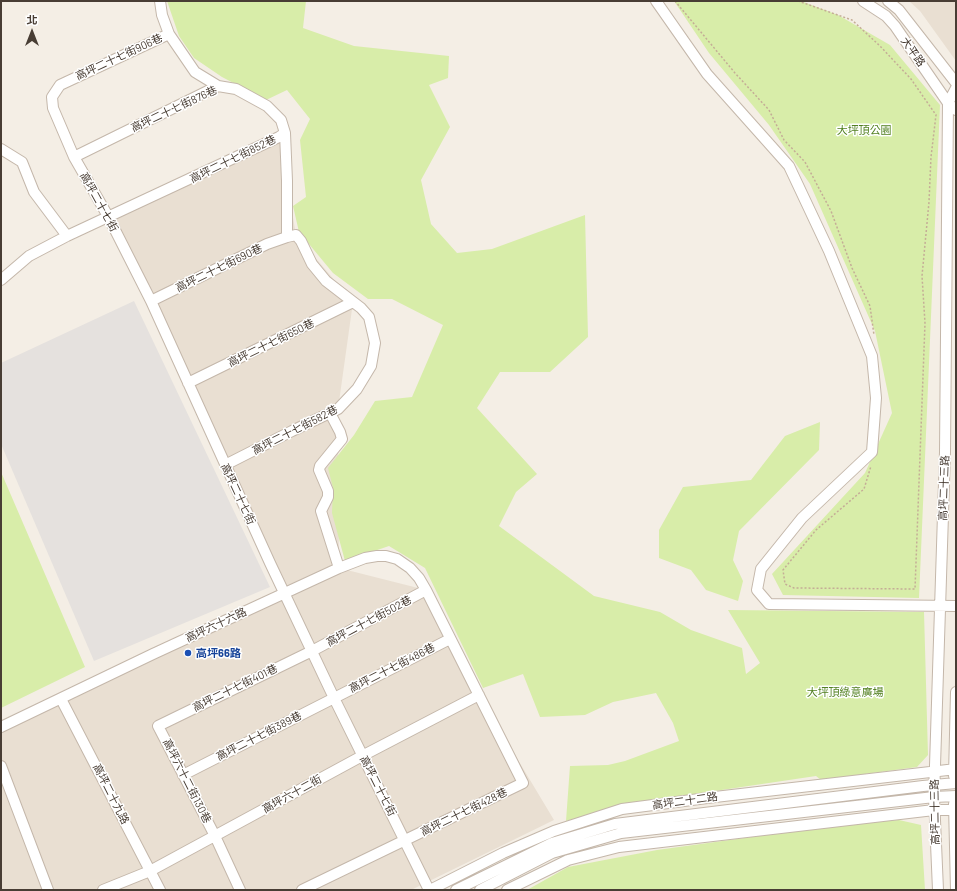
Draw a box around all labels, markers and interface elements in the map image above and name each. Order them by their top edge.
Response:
north arrow [12,12,52,52]
text: 北 [27,13,38,26]
street label: 高坪二十七街906巷 [73,31,165,83]
street label: 大平路 [898,35,928,69]
street label: 高坪二十七街876巷 [129,83,219,135]
park label: 大坪頂公園 [837,123,891,137]
street label: 高坪二十七街852巷 [188,132,278,186]
street label: 高坪二十七街 [77,170,121,234]
street label: 高坪二十七街690巷 [174,241,264,295]
street label: 高坪二十七街650巷 [226,316,316,370]
street label: 高坪二十七街582巷 [250,403,340,457]
street label: 高坪二十三路 [936,455,952,521]
street label: 高坪二十七街 [218,461,258,527]
street label: 高坪二十七街502巷 [324,593,414,649]
street label: 高坪六十六路 [183,605,249,645]
street label: 高坪二十七街486巷 [347,641,437,695]
place label: 高坪66路 [196,646,241,660]
marker: 高坪66路 [183,648,193,658]
street label: 高坪二十七街401巷 [190,662,280,714]
park label: 大坪頂綠意廣場 [807,685,883,699]
street label: 高坪二十七街389巷 [214,709,304,763]
street label: 高坪六十二街130巷 [160,737,214,825]
street label: 高坪二十七街 [357,754,399,818]
street label: 高坪二十九路 [90,762,132,826]
street label: 高坪六十二街 [260,772,324,816]
street label: 高坪二十三路 [928,779,942,845]
street label: 高坪二十七街428巷 [419,785,509,839]
street label: 高坪二十二路 [651,790,719,812]

